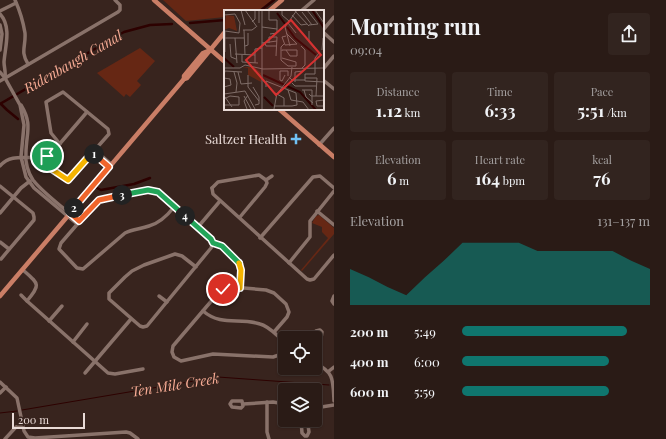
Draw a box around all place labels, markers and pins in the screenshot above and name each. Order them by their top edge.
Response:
place label: Saltzer Health [205,130,287,147]
marker: Saltzer Health [290,133,302,145]
pin [30,139,64,173]
pin: 1 [84,144,104,164]
pin: 3 [112,185,132,205]
pin: 2 [64,198,84,218]
pin: 4 [175,206,195,226]
pin [206,272,240,306]

